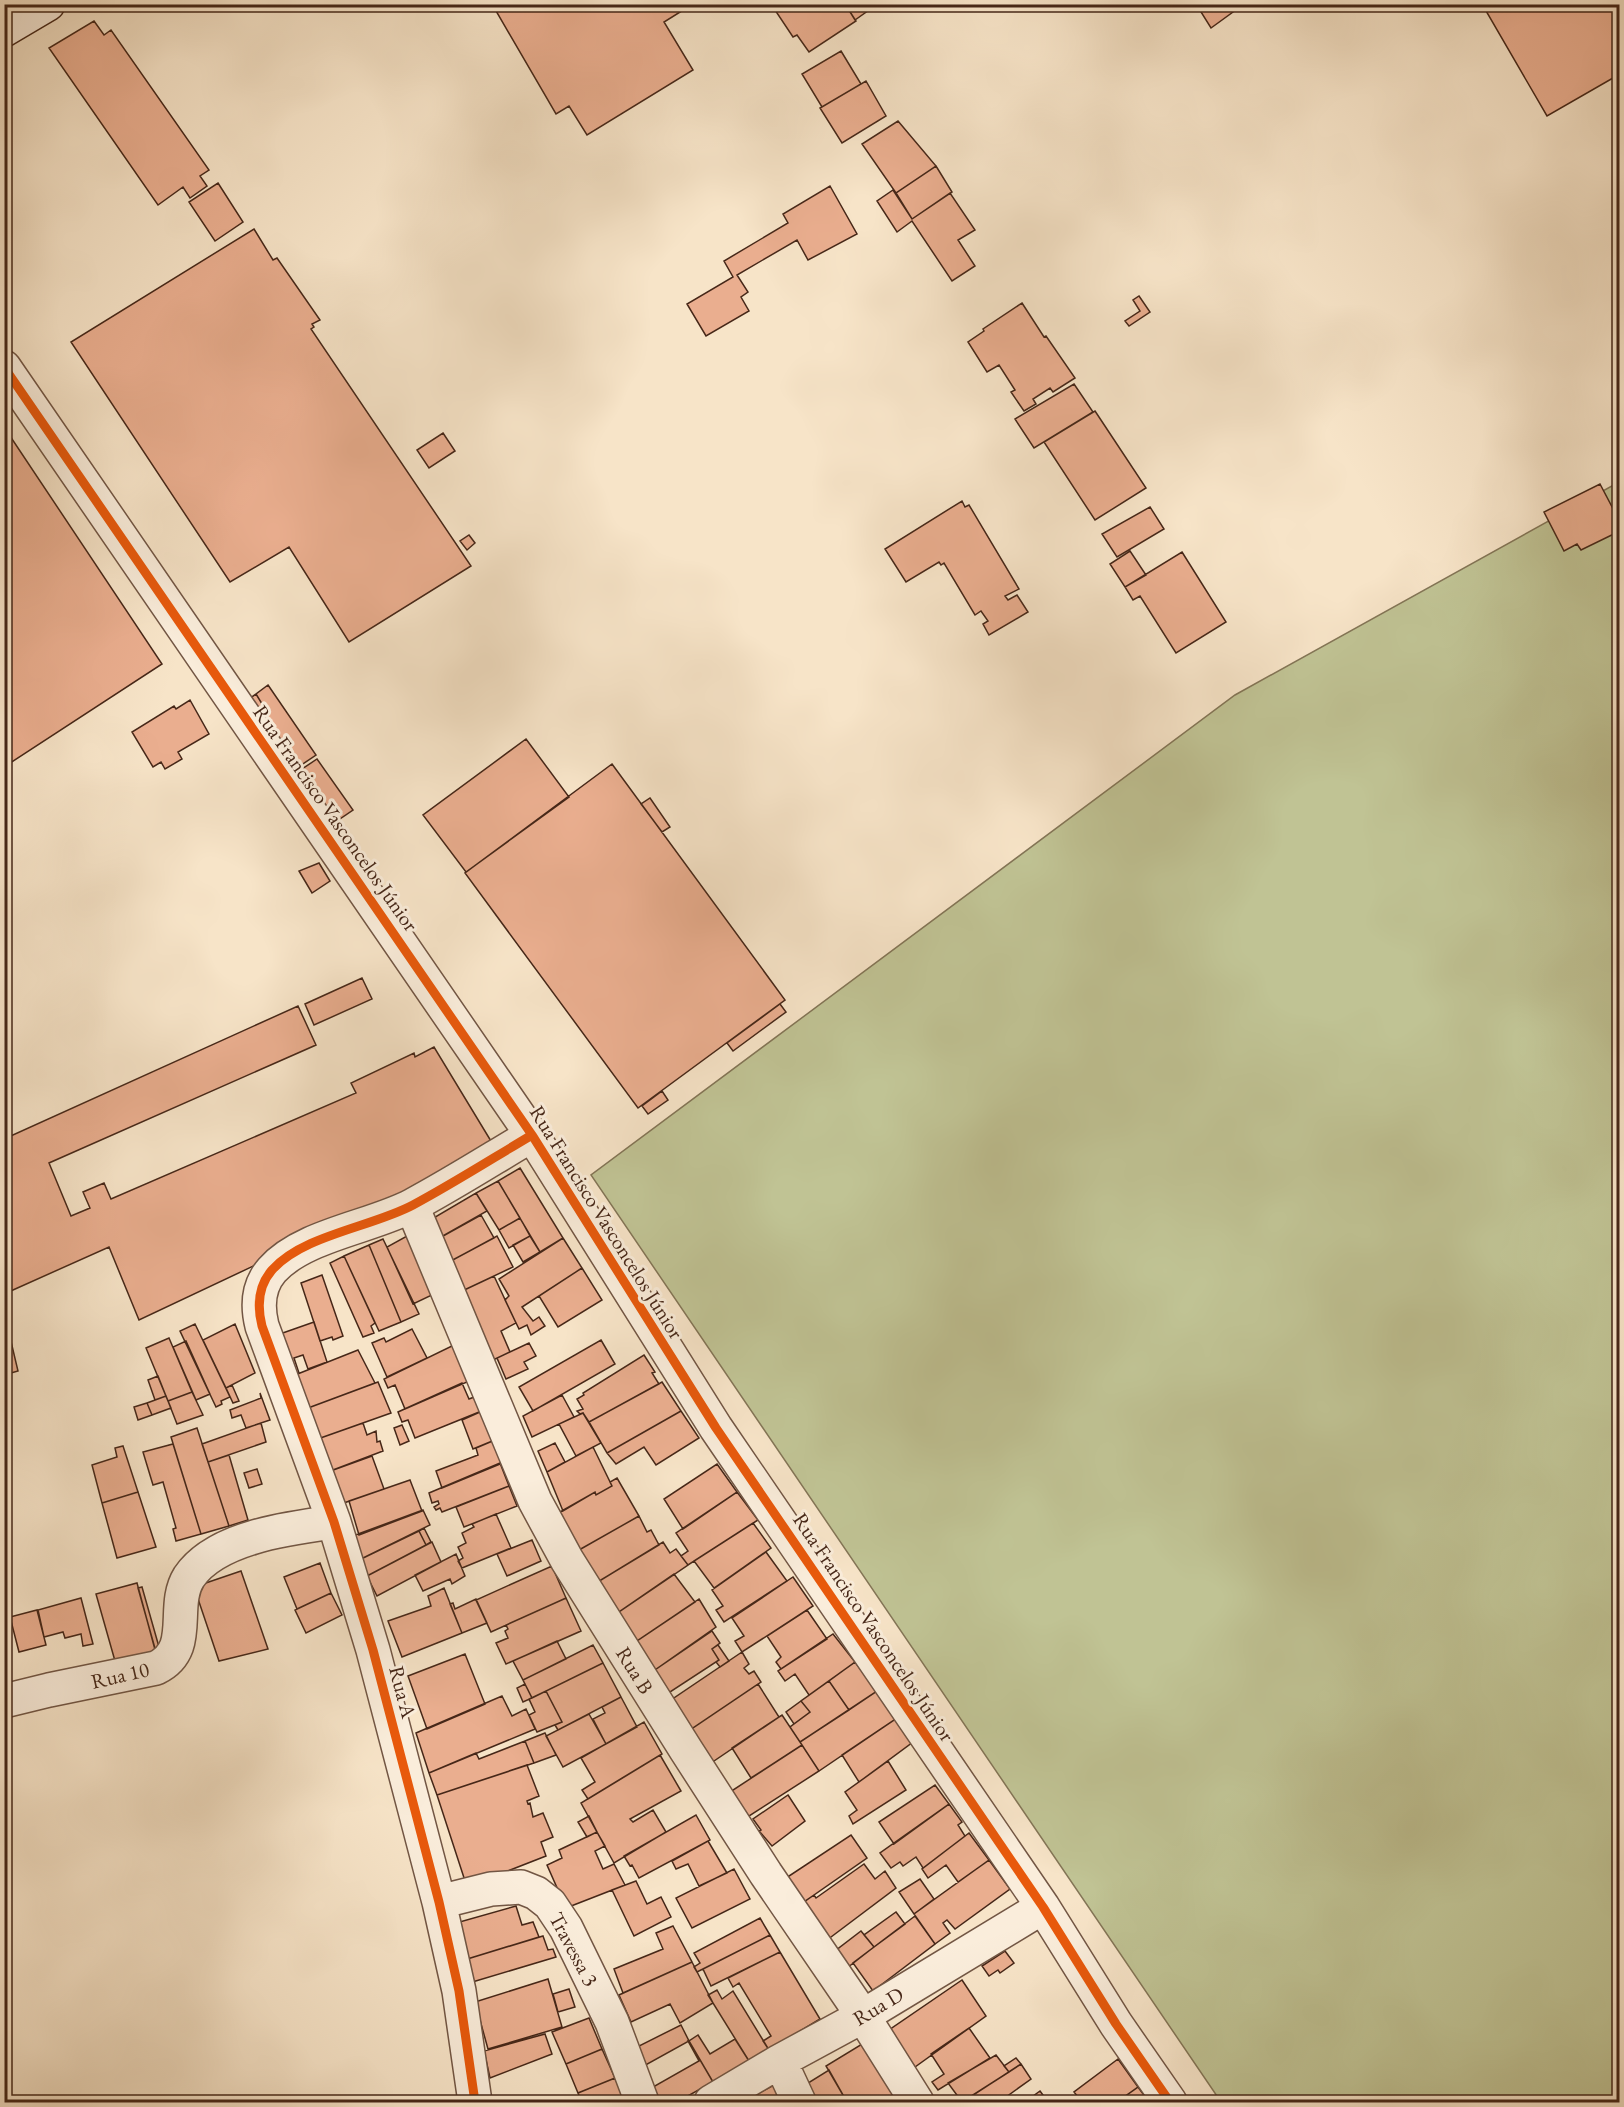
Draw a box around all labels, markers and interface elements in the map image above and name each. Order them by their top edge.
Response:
street label: Rua Francisco Vasconcelos Júnior [247,699,425,937]
street label: Rua Francisco Vasconcelos Júnior [524,1100,690,1344]
street label: Rua Francisco Vasconcelos Júnior [787,1507,961,1747]
street label: Rua B [610,1641,660,1699]
street label: Rua 10 [88,1655,152,1695]
street label: Rua A [383,1663,423,1722]
street label: Travessa 3 [543,1907,605,1991]
street label: Rua D [848,1980,908,2032]

